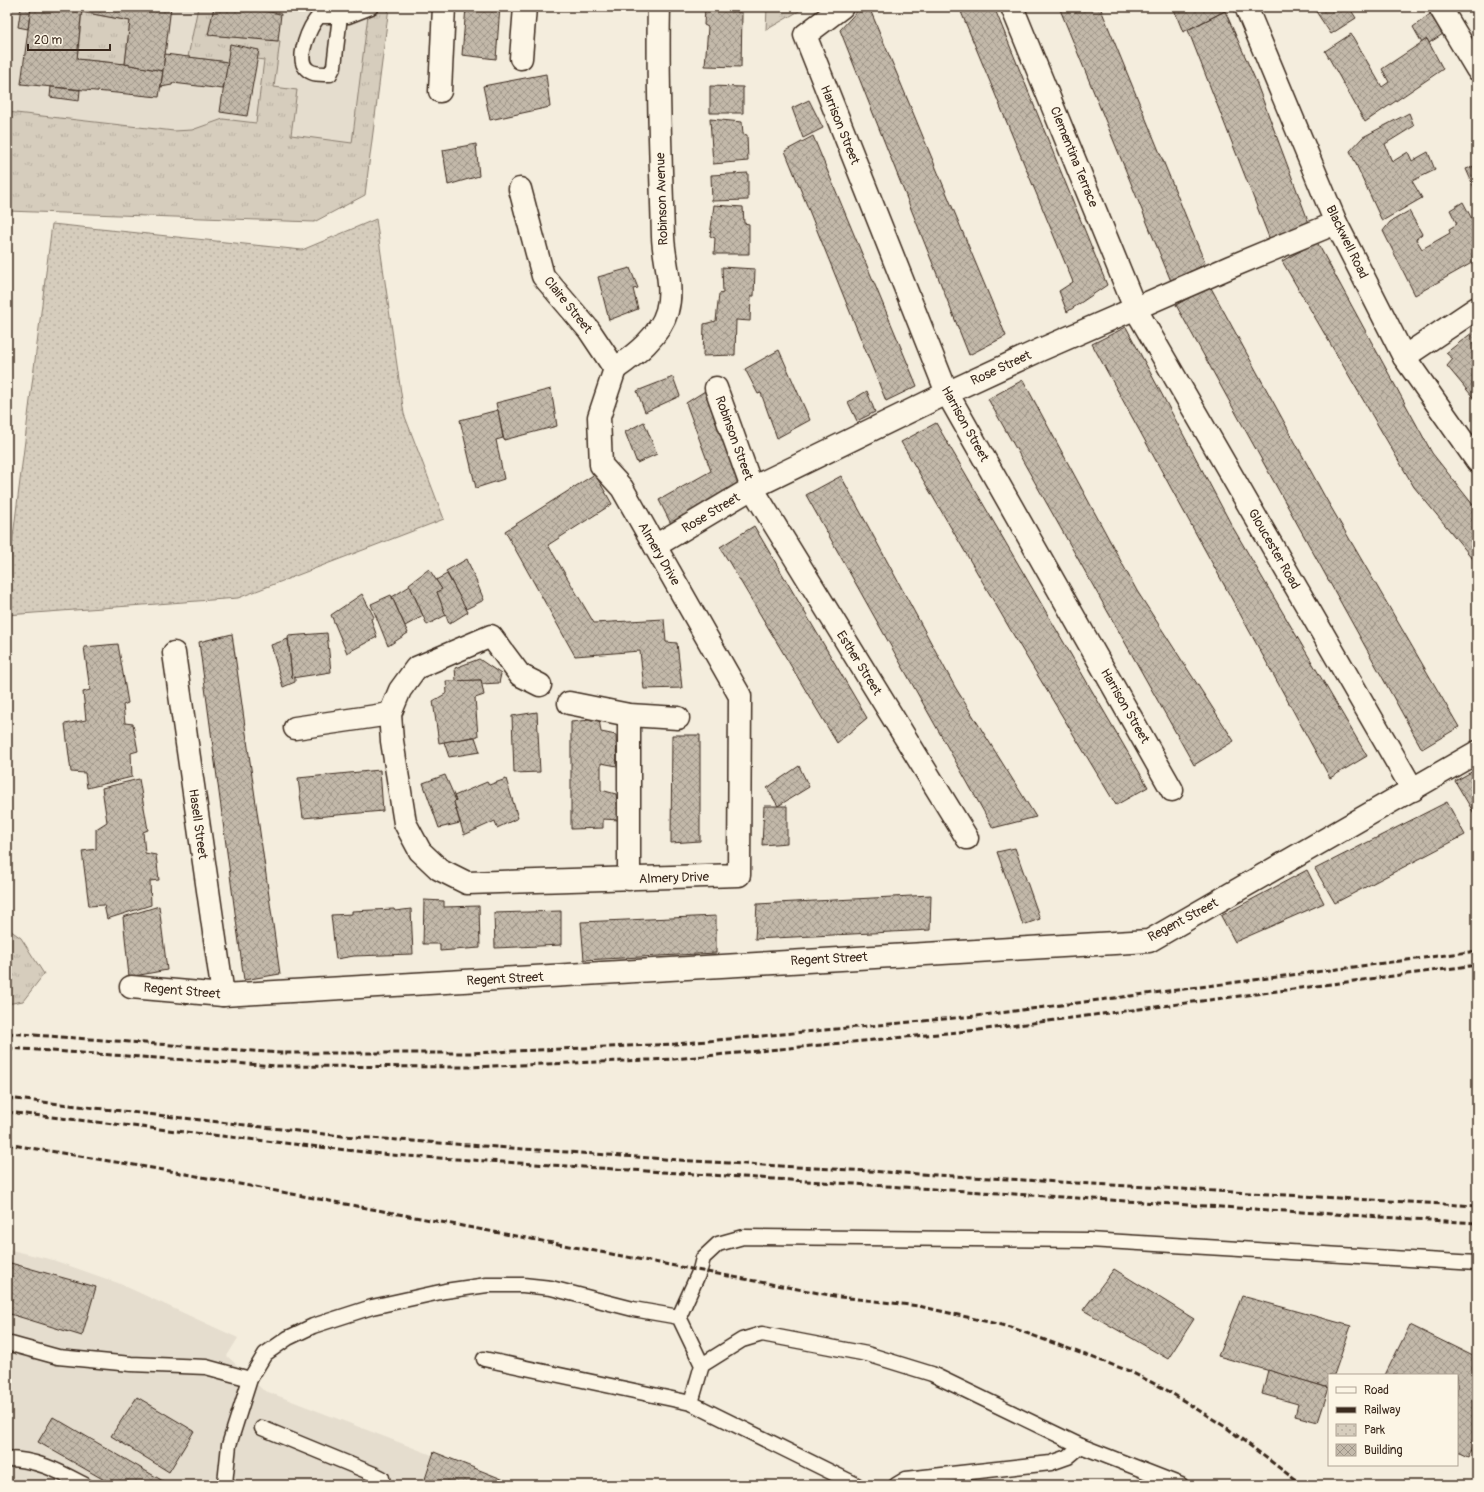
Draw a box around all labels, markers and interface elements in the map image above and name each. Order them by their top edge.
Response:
scale bar [28,26,110,52]
text: 20 m [34,33,63,48]
street label: Harrison Street [817,83,863,168]
street label: Clementina Terrace [1047,104,1102,210]
street label: Robinson Avenue [652,152,672,246]
street label: Blackwell Road [1322,203,1372,281]
street label: Claire Street [540,273,596,337]
street label: Rose Street [968,347,1034,389]
street label: Harrison Street [938,383,993,465]
street label: Robinson Street [711,394,757,483]
street label: Rose Street [679,489,744,537]
street label: Gloucester Road [1245,506,1303,592]
street label: Almery Drive [635,520,684,589]
street label: Esther Street [833,628,886,699]
street label: Harrison Street [1097,666,1153,747]
street label: Hasell Street [185,788,211,861]
street label: Almery Drive [639,869,710,887]
street label: Regent Street [1145,894,1221,945]
street label: Regent Street [790,949,869,969]
street label: Regent Street [466,969,545,989]
street label: Regent Street [143,980,222,1002]
legend [1328,1374,1458,1466]
text: Road [1364,1383,1389,1398]
text: Railway [1364,1403,1400,1418]
text: Park [1364,1423,1385,1438]
text: Building [1364,1443,1403,1458]

